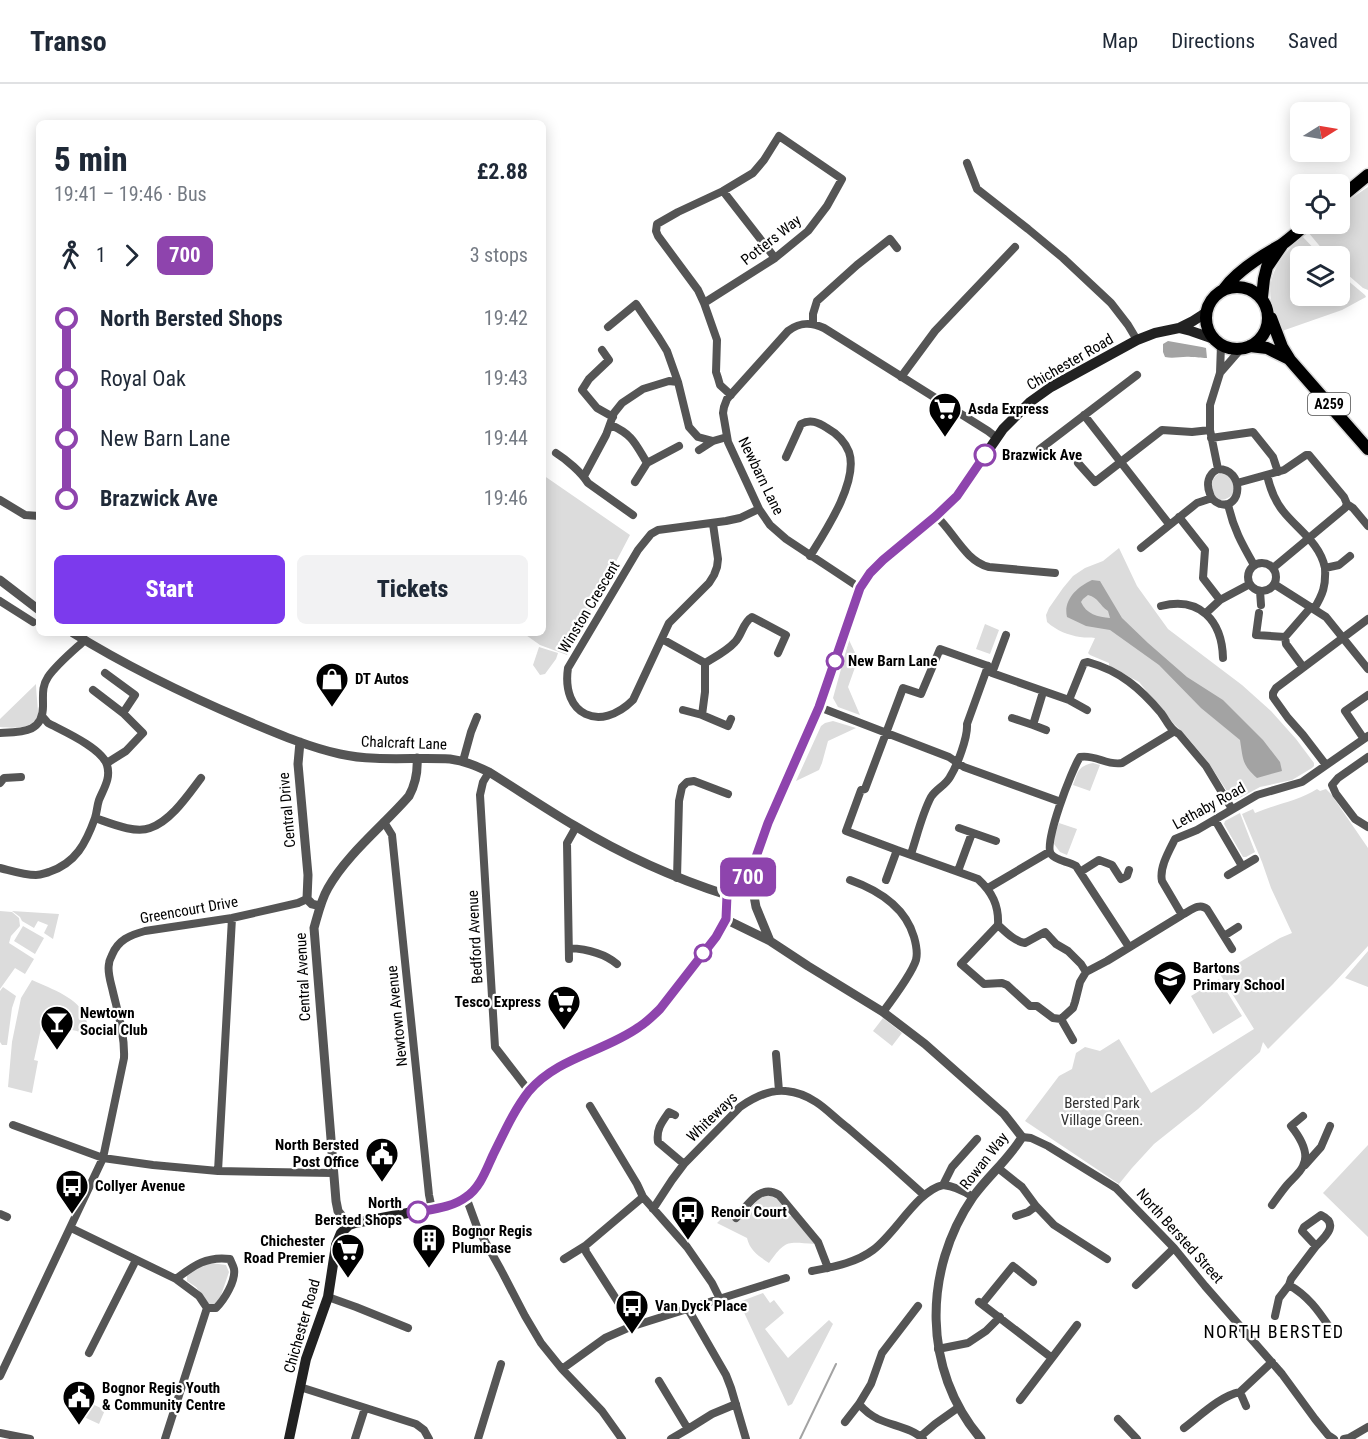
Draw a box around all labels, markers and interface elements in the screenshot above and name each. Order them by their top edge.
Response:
text: Transo [30,25,107,58]
text: Map [1102,29,1138,53]
text: Directions [1171,29,1255,53]
text: Saved [1288,29,1338,53]
north arrow [1290,102,1350,162]
map controls [1290,102,1350,306]
text: 5 min [54,140,128,179]
text: £2.88 [477,159,528,184]
button: locate [1290,174,1350,234]
text: 19:41 – 19:46 · Bus [54,182,207,206]
street label: Potters Way [737,211,805,269]
icon: walk [54,239,87,272]
icon: forward [115,239,148,272]
text: 1 [96,243,106,267]
text: 700 [169,243,201,267]
text: 3 stops [470,243,528,267]
button: layers [1290,246,1350,306]
text: North Bersted Shops [100,306,283,331]
text: 19:42 [484,306,528,330]
street label: Chichester Road [1024,330,1116,394]
text: Royal Oak [100,366,186,391]
text: 19:43 [484,366,528,390]
supermarket icon: Asda Express [927,391,963,438]
road number: A259 [1308,393,1350,415]
place label: Asda Express [968,400,1049,418]
text: New Barn Lane [100,426,230,451]
text: 19:44 [484,426,528,450]
street label: Newbarn Lane [734,434,788,518]
marker: Brazwick Ave [974,444,996,466]
place label: Brazwick Ave [1002,446,1082,464]
text: Brazwick Ave [100,486,218,511]
text: 19:46 [484,486,528,510]
button: Start [54,555,285,624]
button: Tickets [297,555,528,624]
street label: Winston Crescent [555,558,623,656]
marker: New Barn Lane [826,652,844,670]
place label: New Barn Lane [848,652,937,670]
shop icon: DT Autos [314,661,350,708]
place label: DT Autos [355,670,409,688]
street label: Chalcraft Lane [361,733,447,753]
street label: Central Drive [275,772,299,848]
street label: Lethaby Road [1170,779,1248,833]
line badge: 700 [714,858,783,896]
text: 700 [732,865,764,889]
street label: Bedford Avenue [464,890,486,984]
street label: Greencourt Drive [139,893,239,927]
street label: Central Avenue [292,932,314,1022]
unlabelled marker [694,944,712,962]
school or university icon: Bartons Primary School [1152,959,1188,1006]
place label: Bartons Primary School [1193,959,1285,994]
street label: Newtown Avenue [383,965,411,1067]
supermarket icon: Tesco Express [546,984,582,1031]
place label: Tesco Express [455,993,541,1011]
bar icon: Newtown Social Club [39,1004,75,1051]
place label: Newtown Social Club [80,1004,148,1039]
street label: Whiteways [683,1088,741,1146]
park label: Bersted Park Village Green. [1061,1094,1143,1129]
street label: Rowan Way [956,1129,1012,1193]
place label: North Bersted Post Office [275,1136,359,1171]
public building icon: North Bersted Post Office [364,1136,400,1183]
bus stop icon: Collyer Avenue [54,1168,90,1215]
place label: Collyer Avenue [95,1177,185,1195]
street label: North Bersted Street [1133,1185,1227,1287]
place label: North Bersted Shops [315,1194,402,1229]
bus stop icon: Renoir Court [670,1194,706,1241]
marker: North Bersted Shops [407,1201,429,1223]
place label: Renoir Court [711,1203,787,1221]
building icon: Bognor Regis Plumbase [411,1222,447,1269]
place label: Bognor Regis Plumbase [452,1222,533,1257]
place label: Chichester Road Premier [244,1232,325,1267]
supermarket icon: Chichester Road Premier [330,1232,366,1279]
street label: Chichester Road [280,1277,324,1375]
bus stop icon: Van Dyck Place [614,1288,650,1335]
place label: Van Dyck Place [655,1297,747,1315]
district label: NORTH BERSTED [1203,1321,1345,1342]
public building icon: Bognor Regis Youth & Community Centre [61,1379,97,1426]
place label: Bognor Regis Youth & Community Centre [102,1379,225,1414]

